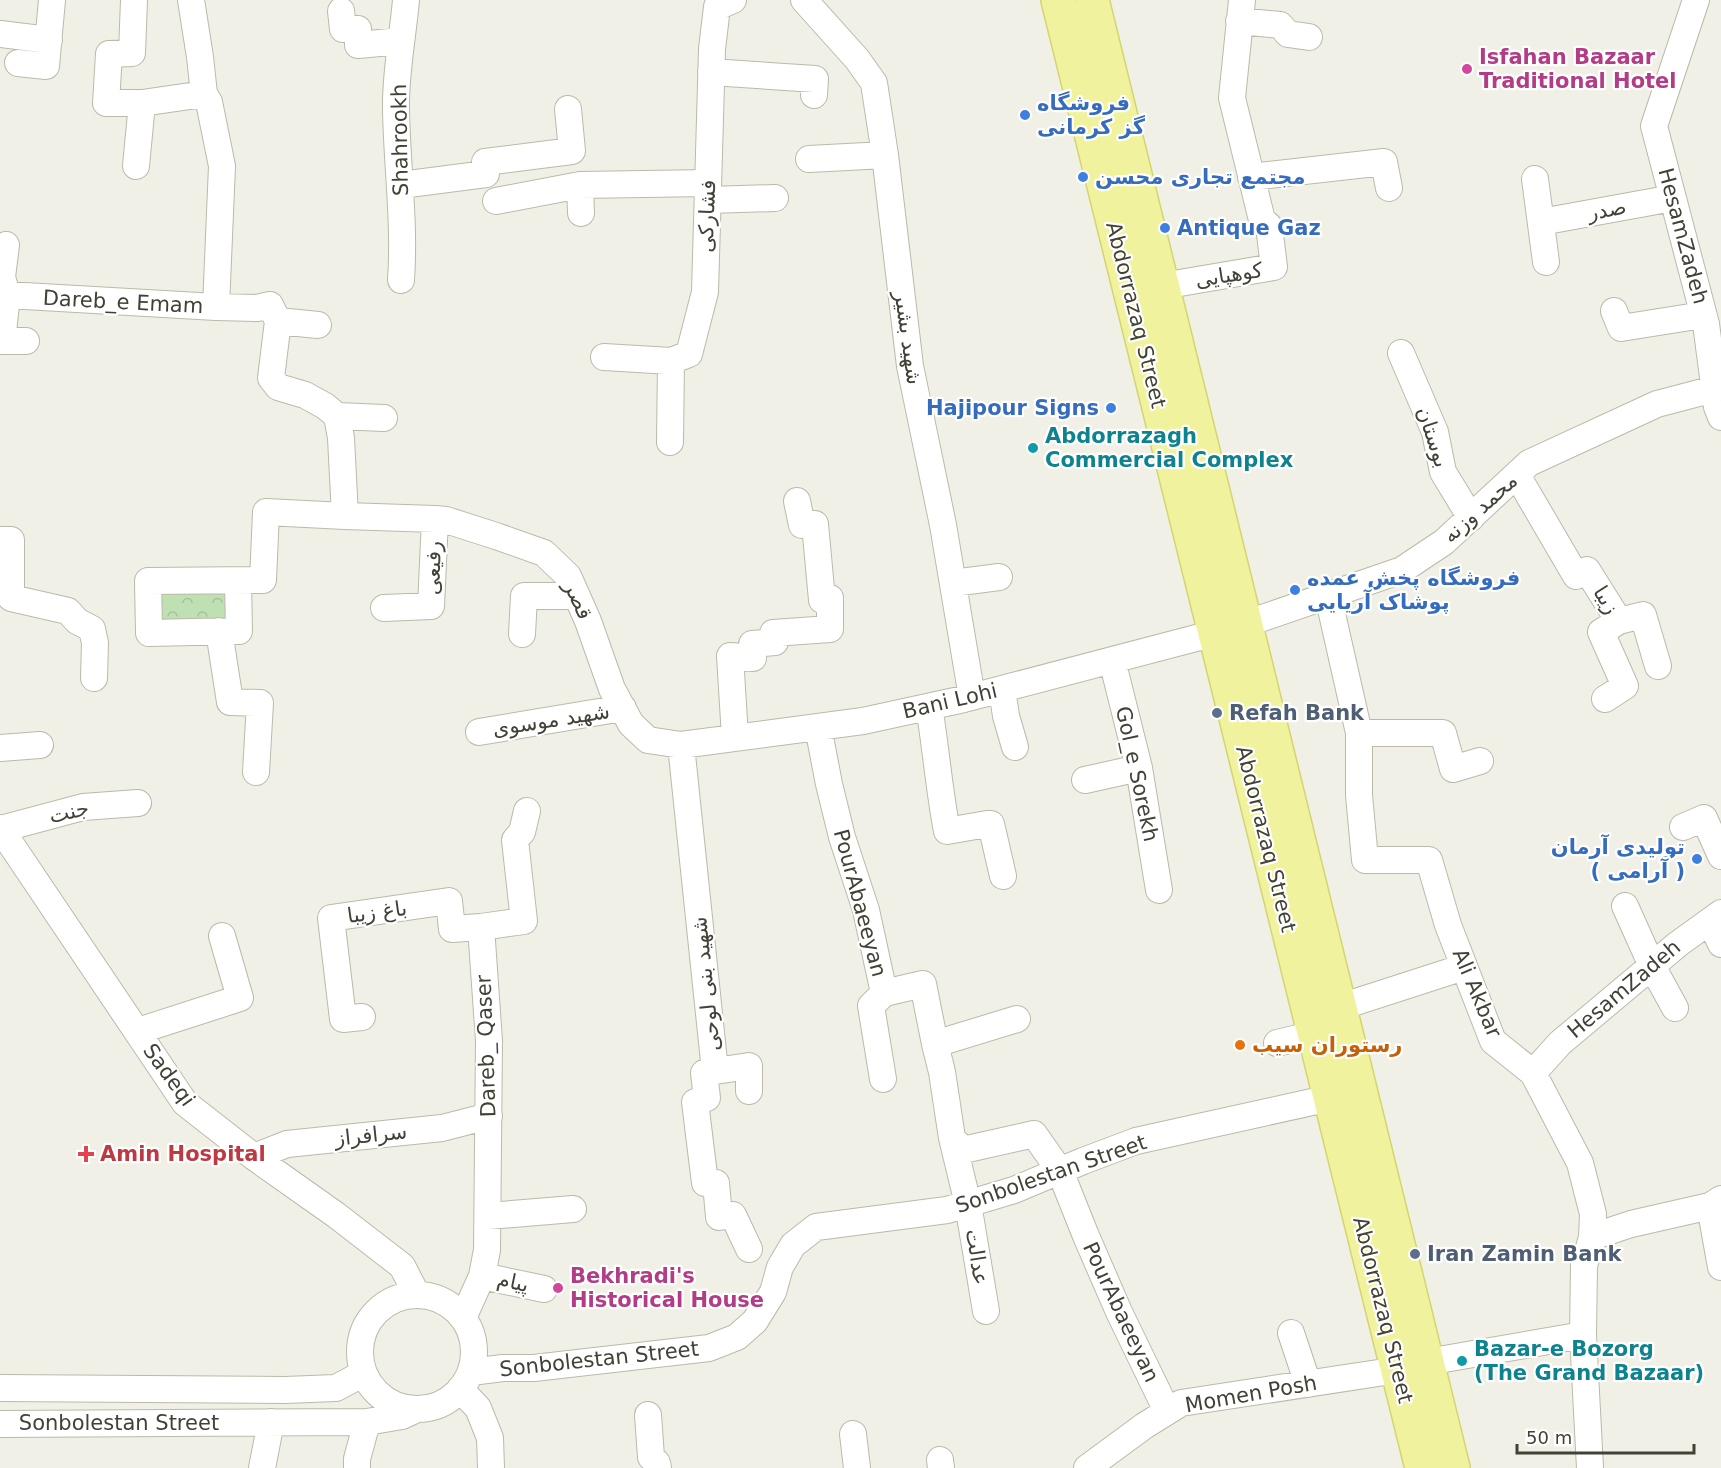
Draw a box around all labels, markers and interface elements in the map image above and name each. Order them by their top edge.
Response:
place label: Isfahan Bazaar Traditional Hotel [1479,45,1677,93]
marker: Isfahan Bazaar Traditional Hotel [1460,62,1474,76]
street label: Shahrookh [387,84,413,196]
place label: فروشگاه گز کرمانی [1037,90,1146,139]
marker: فروشگاه گز کرمانی [1018,108,1032,122]
place label: مجتمع تجاری محسن [1095,165,1305,189]
street label: HesamZadeh [1653,165,1713,307]
marker: مجتمع تجاری محسن [1076,170,1090,184]
street label: فشارکی [694,179,720,253]
street label: صدر [1585,195,1628,225]
place label: Antique Gaz [1177,216,1321,240]
street label: Abdorrazaq Street [1101,219,1171,411]
marker: Antique Gaz [1158,221,1172,235]
street label: کوهپایی [1194,258,1264,292]
street label: Dareb_e Emam [42,286,204,319]
street label: شهید بشیر [889,289,926,386]
place label: Hajipour Signs [926,396,1099,420]
marker: Hajipour Signs [1104,401,1118,415]
street label: بوستان [1412,404,1454,470]
place label: Abdorrazagh Commercial Complex [1045,424,1294,472]
marker: Abdorrazagh Commercial Complex [1026,441,1040,455]
street label: محمد وزنه [1438,468,1522,548]
street label: رفیعی [420,541,446,595]
place label: فروشگاه پخش عمده پوشاک آریایی [1307,565,1520,614]
street label: قصر [558,576,597,623]
street label: زیبا [1588,581,1624,619]
marker: فروشگاه پخش عمده پوشاک آریایی [1288,583,1302,597]
street label: Bani Lohi [900,678,1000,724]
street label: شهید موسوی [491,699,611,741]
place label: Refah Bank [1229,701,1365,725]
street label: Gol_e Sorekh [1110,704,1163,844]
marker: Refah Bank [1210,706,1224,720]
street label: Abdorrazaq Street [1231,743,1301,935]
street label: جنت [47,796,91,828]
street label: PourAbaeeyan [829,827,891,979]
place label: تولیدی آرمان ( آرامی ) [1551,834,1685,883]
marker: تولیدی آرمان ( آرامی ) [1690,852,1704,866]
street label: باغ زیبا [346,896,408,928]
street label: شهید بنی لوحی [687,915,725,1053]
street label: HesamZadeh [1563,935,1685,1043]
street label: Ali Akbar [1448,945,1507,1041]
street label: Dareb_ Qaser [472,974,501,1118]
place label: رستوران سيب [1252,1033,1402,1057]
marker: رستوران سيب [1233,1038,1247,1052]
street label: Sadeqi [138,1039,200,1111]
street label: سرافراز [333,1119,408,1151]
street label: Sonbolestan Street [952,1130,1150,1218]
place label: Amin Hospital [100,1142,266,1166]
marker: Amin Hospital [77,1145,95,1163]
street label: Abdorrazaq Street [1348,1214,1418,1406]
street label: عدالت [961,1227,993,1287]
street label: PourAbaeeyan [1078,1238,1164,1386]
place label: Iran Zamin Bank [1427,1242,1622,1266]
marker: Iran Zamin Bank [1408,1247,1422,1261]
place label: Bekhradi's Historical House [570,1264,764,1312]
street label: پیام [495,1267,531,1297]
marker: Bekhradi's Historical House [551,1281,565,1295]
street label: Sonbolestan Street [498,1337,700,1381]
place label: Bazar-e Bozorg (The Grand Bazaar) [1474,1337,1704,1385]
marker: Bazar-e Bozorg (The Grand Bazaar) [1455,1354,1469,1368]
street label: Momen Posh [1183,1371,1319,1417]
street label: Sonbolestan Street [19,1411,219,1435]
scale bar [1517,1417,1694,1455]
text: 50 m [1526,1427,1572,1448]

